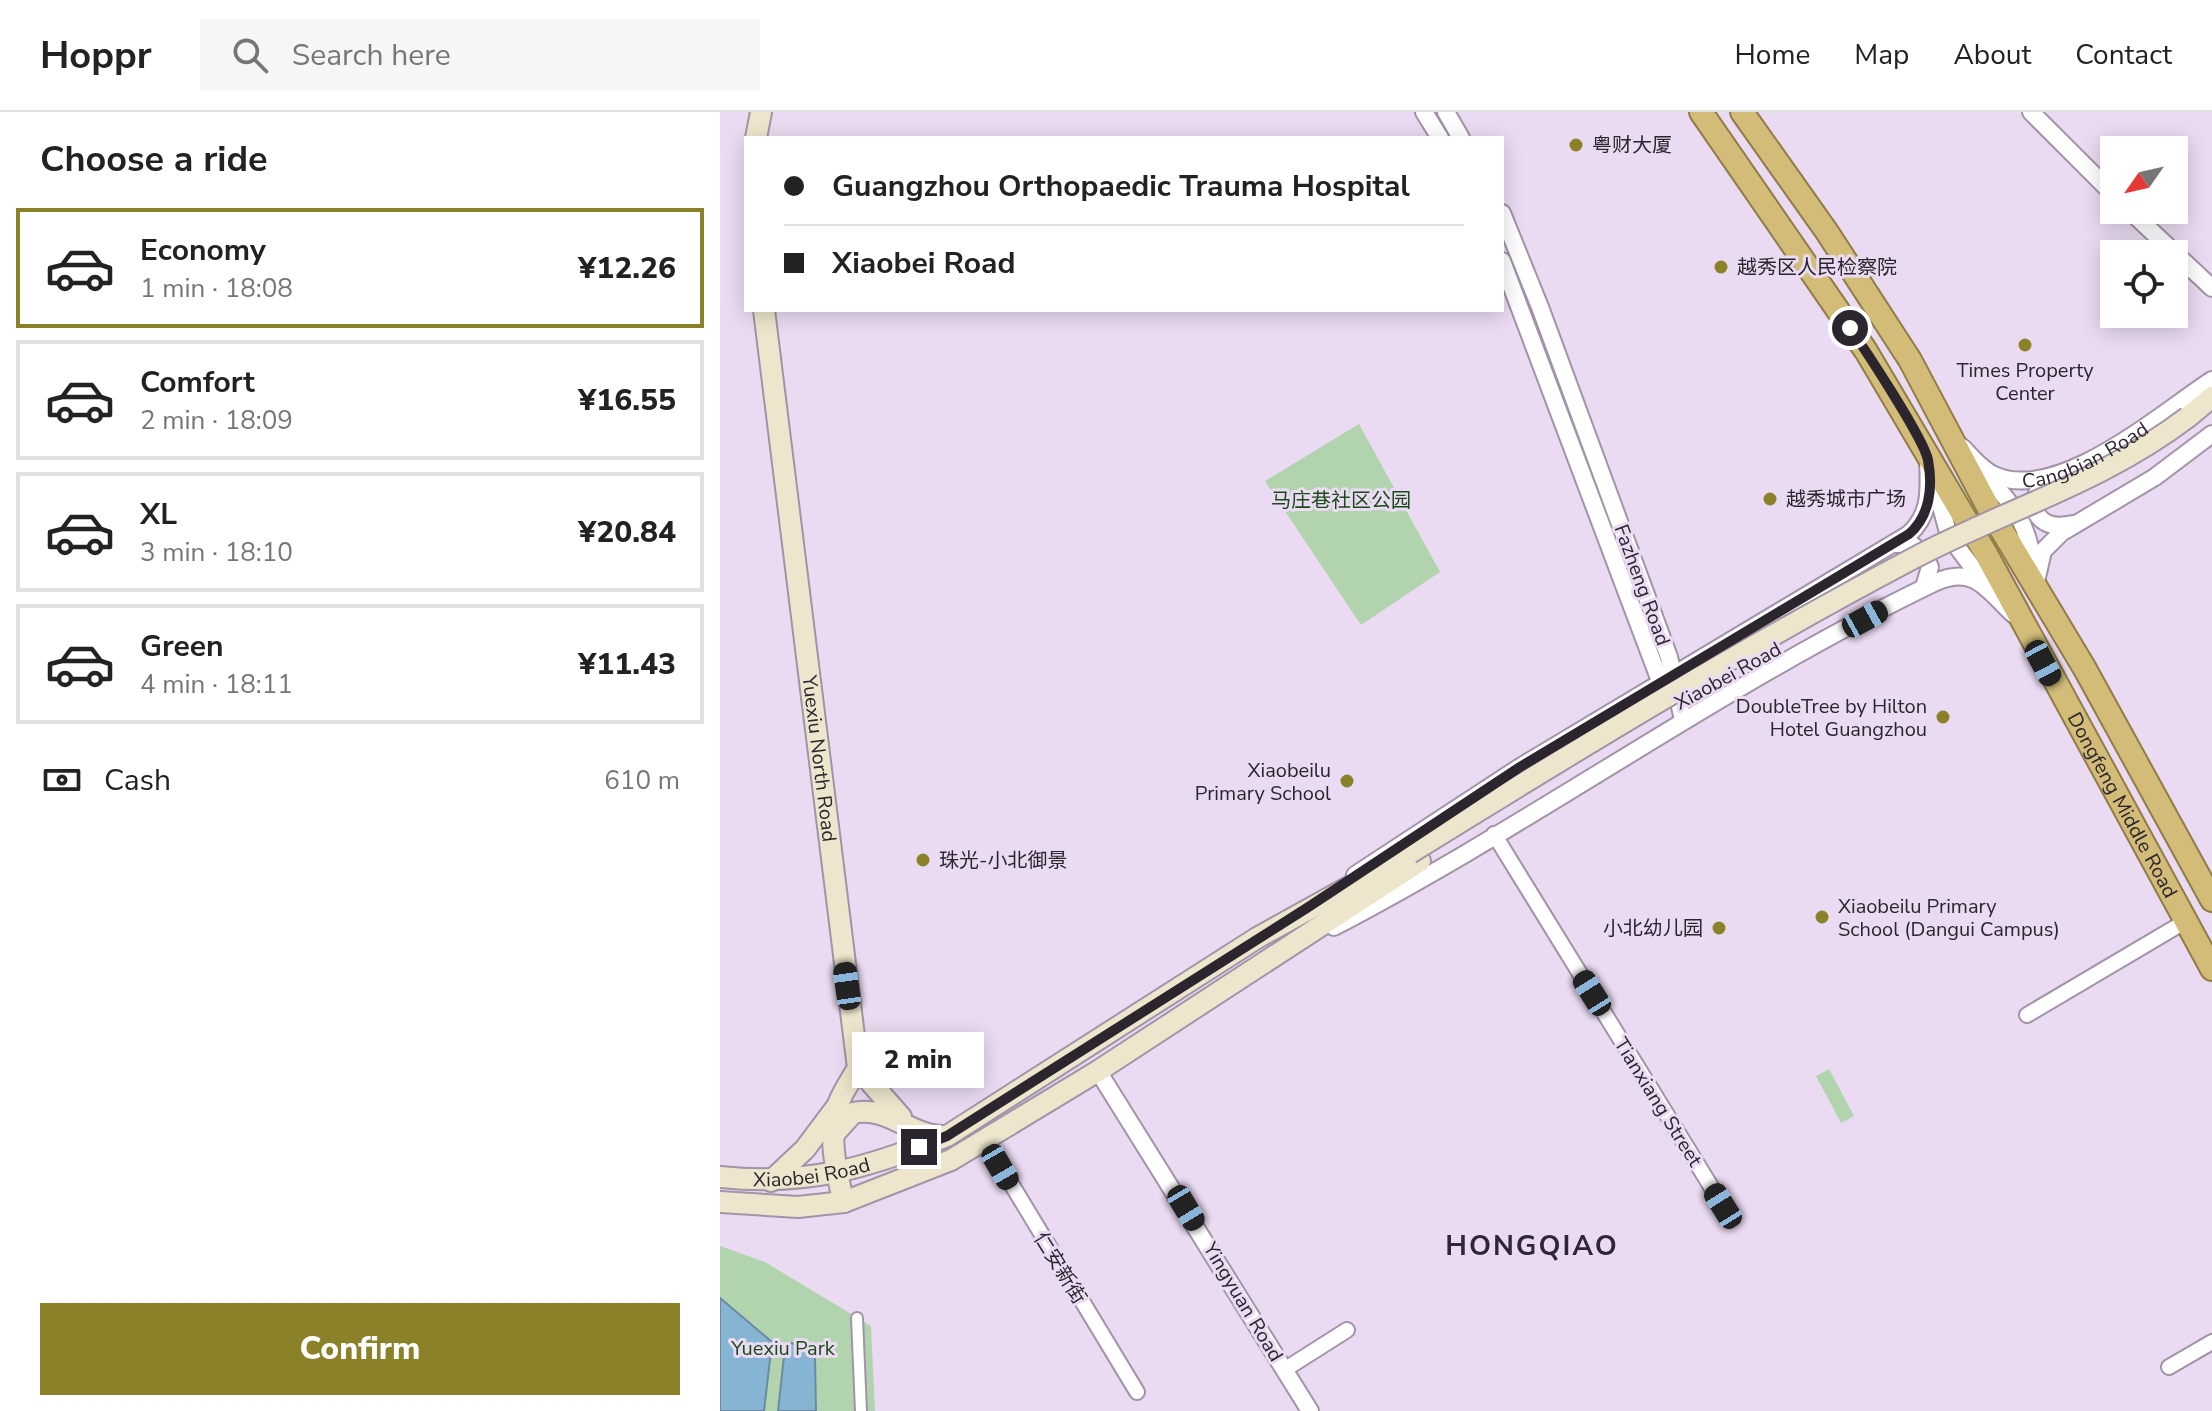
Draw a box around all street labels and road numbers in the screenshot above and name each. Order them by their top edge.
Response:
street label: Cangbian Road [2021,415,2154,494]
street label: Fazheng Road [1608,521,1676,649]
street label: Xiaobei Road [1670,636,1786,716]
street label: Yuexiu North Road [796,673,843,843]
street label: Dongfeng Middle Road [2061,707,2184,903]
street label: Tianxiang Street [1608,1032,1709,1172]
street label: Xiaobei Road [753,1151,873,1193]
street label: 仁安新街 [1027,1227,1093,1309]
street label: Yingyuan Road [1196,1236,1289,1367]

